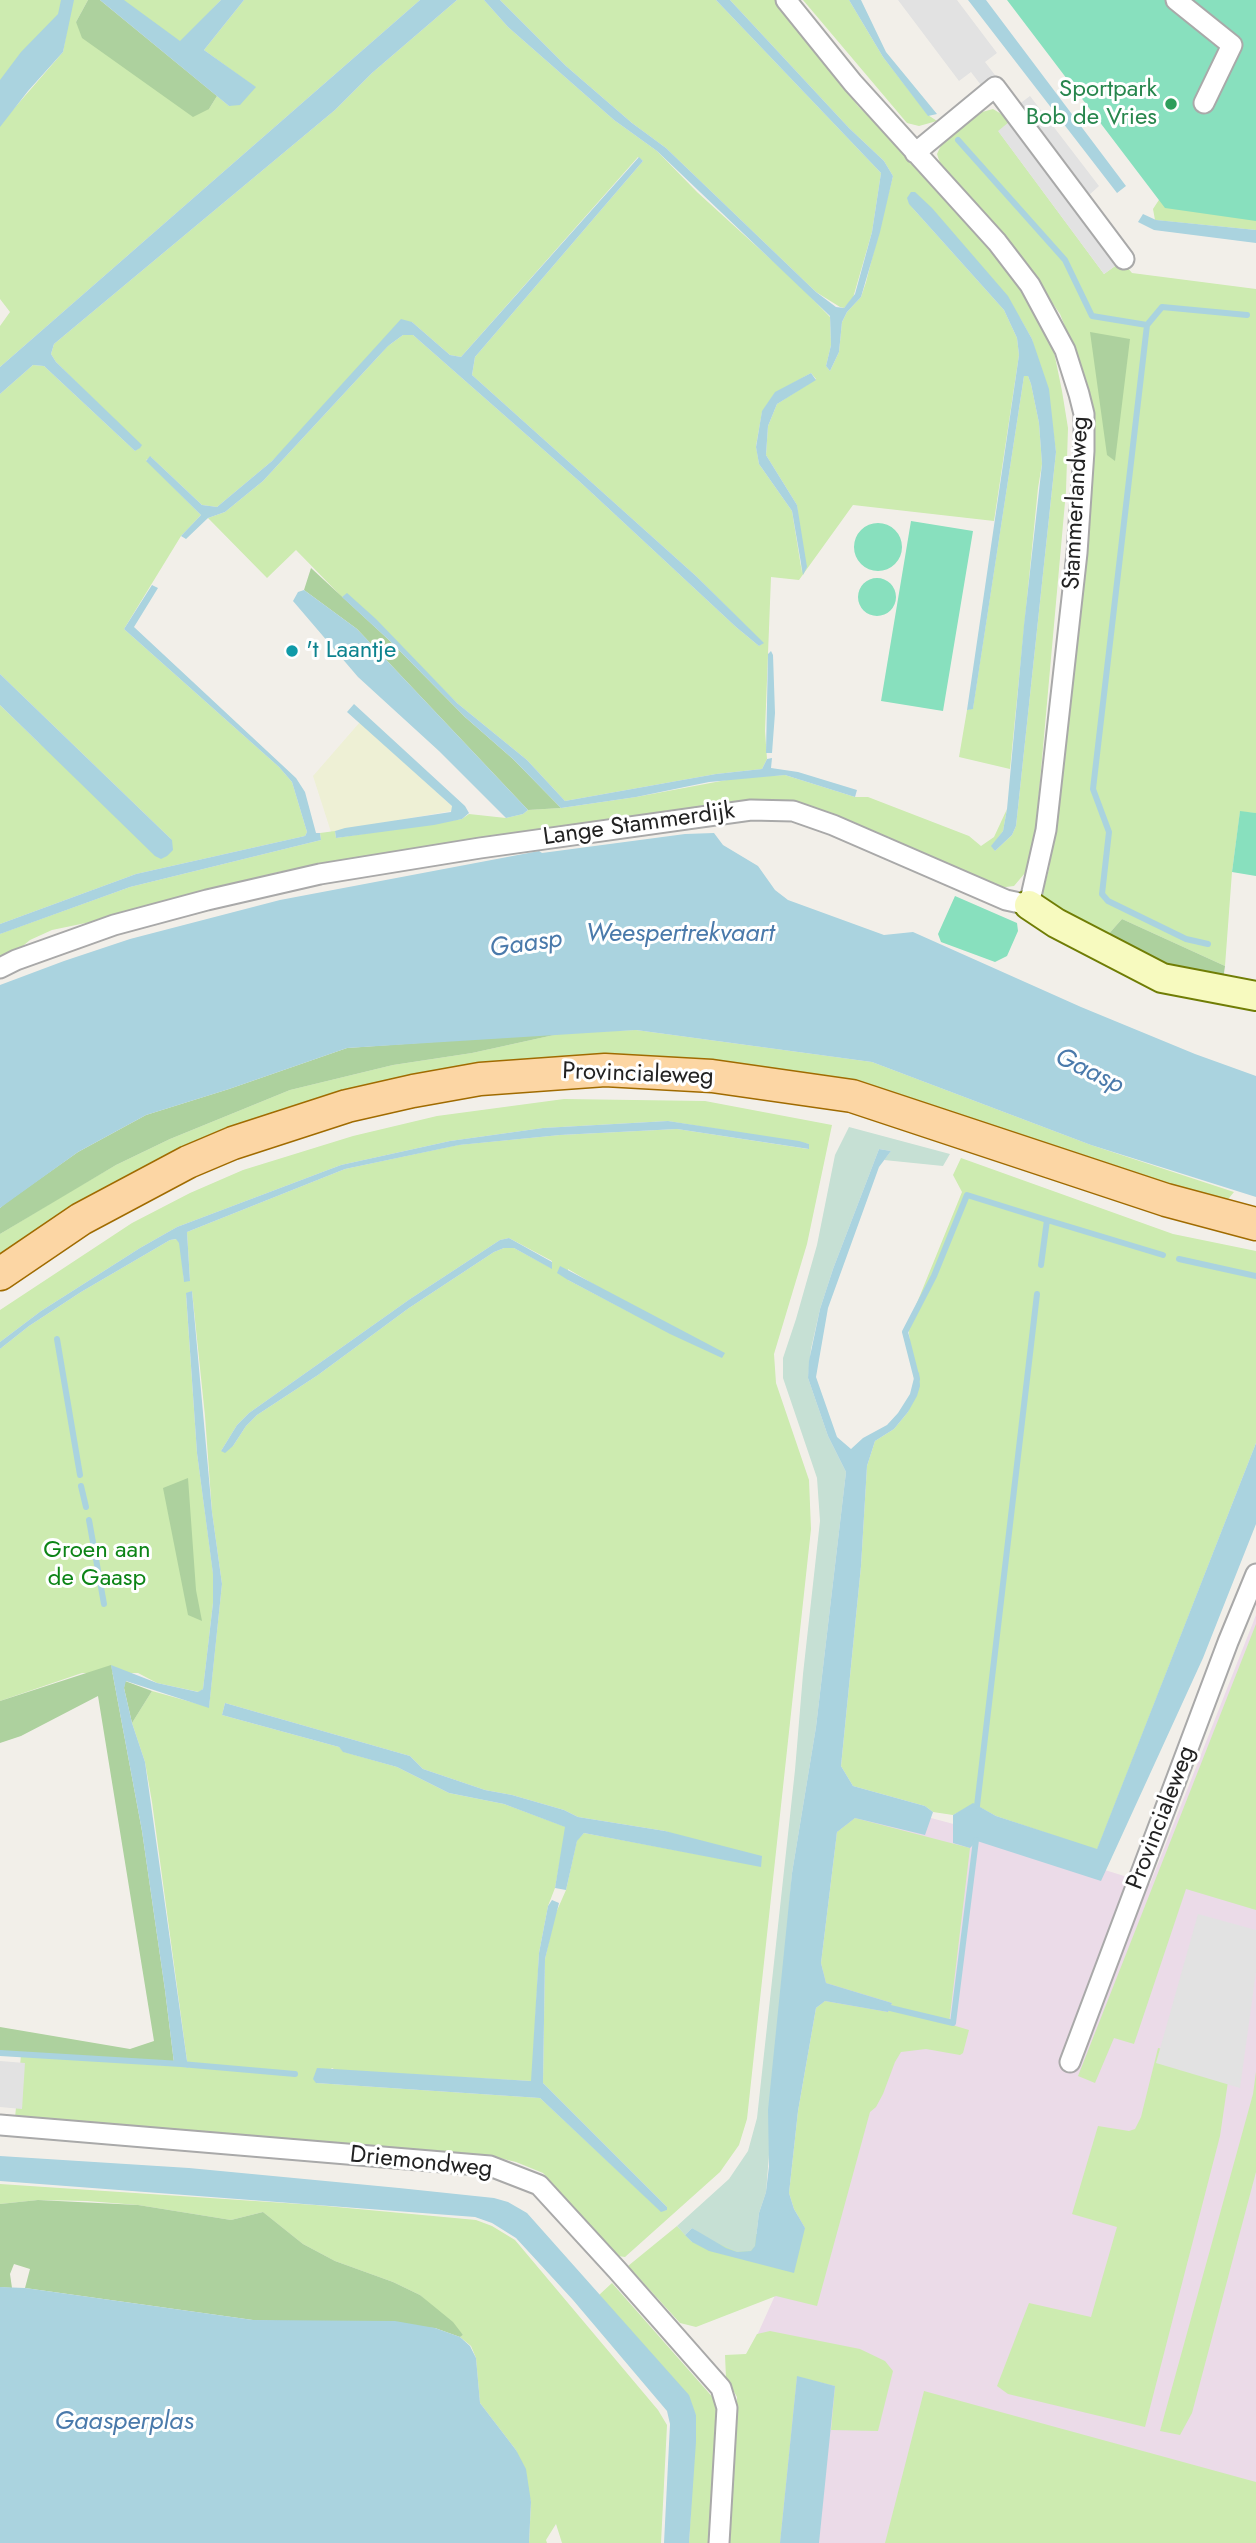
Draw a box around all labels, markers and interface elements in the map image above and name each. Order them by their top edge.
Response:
place label: Sportpark Bob de Vries [1026,76,1157,132]
marker: Sportpark Bob de Vries [1163,96,1179,112]
street label: Stammerlandweg [1058,415,1096,591]
place label: 't Laantje [306,637,396,665]
marker: 't Laantje [284,643,300,659]
street label: Lange Stammerdijk [541,797,737,853]
water label: Weespertrekvaart [586,919,774,951]
water label: Gaasp [488,924,564,966]
water label: Gaasp [1049,1042,1129,1102]
street label: Provincialeweg [562,1058,714,1092]
park label: Groen aan de Gaasp [43,1537,151,1593]
street label: Provincialeweg [1121,1742,1203,1894]
street label: Driemondweg [348,2141,494,2185]
water label: Gaasperplas [54,2407,194,2439]

